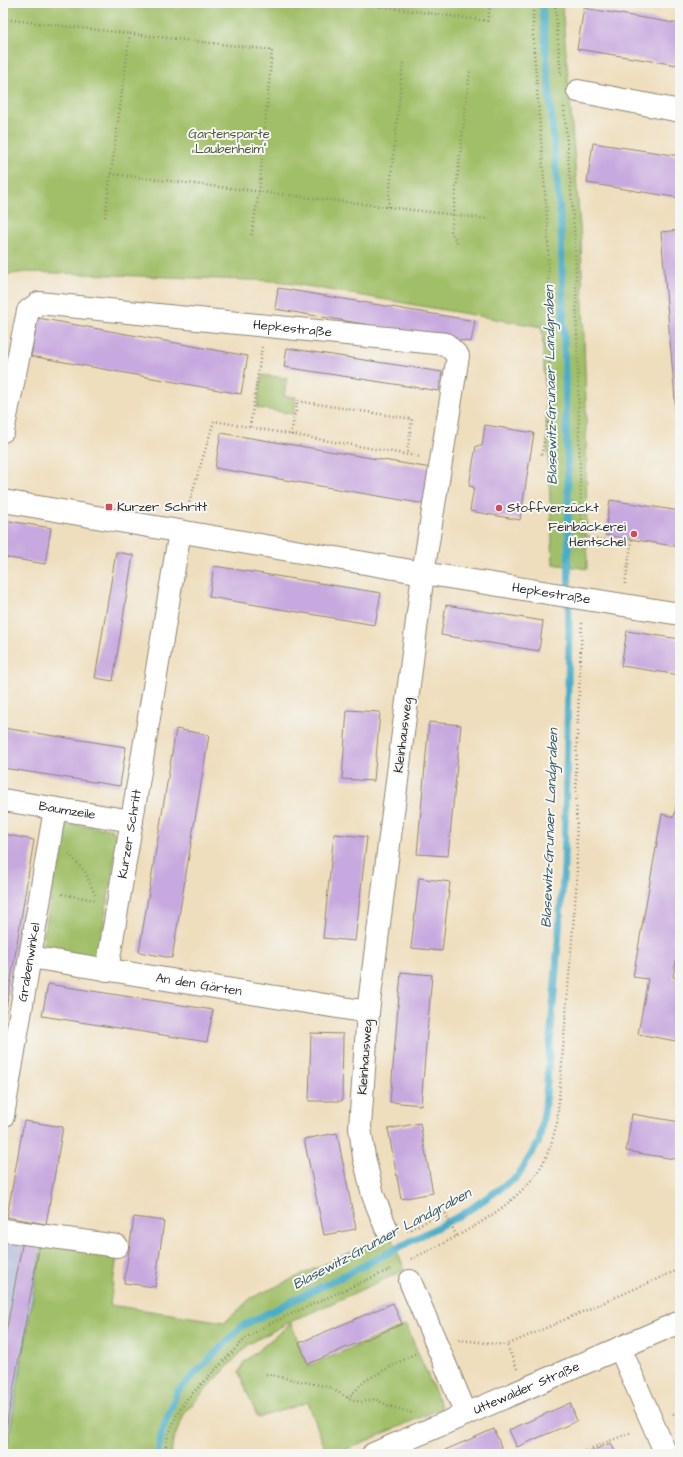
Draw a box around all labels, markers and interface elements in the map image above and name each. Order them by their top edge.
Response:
park label: Gartensparte „Laubenheim“ [188,125,270,158]
water label: Blasewitz‐Grunaer Landgraben [539,284,563,485]
street label: Hepkestraße [252,316,333,341]
place label: Kurzer Schritt [117,498,208,516]
place label: Stoffverzückt [507,499,600,517]
marker: Kurzer Schritt [104,502,114,512]
marker: Stoffverzückt [494,503,504,513]
place label: Feinbäckerei Hentschel [548,518,626,551]
marker: Feinbäckerei Hentschel [629,529,639,539]
street label: Hepkestraße [511,578,592,609]
street label: Kleinhausweg [389,696,418,774]
water label: Blasewitz‐Grunaer Landgraben [537,727,564,928]
street label: Kurzer Schritt [113,787,146,880]
street label: Baumzeile [38,797,97,824]
street label: Grabenwinkel [14,921,45,1003]
street label: An den Gärten [154,969,244,1000]
street label: Kleinhausweg [353,1018,378,1096]
water label: Blasewitz‐Grunaer Landgraben [289,1183,476,1295]
street label: Uttewalder Straße [471,1357,582,1419]

